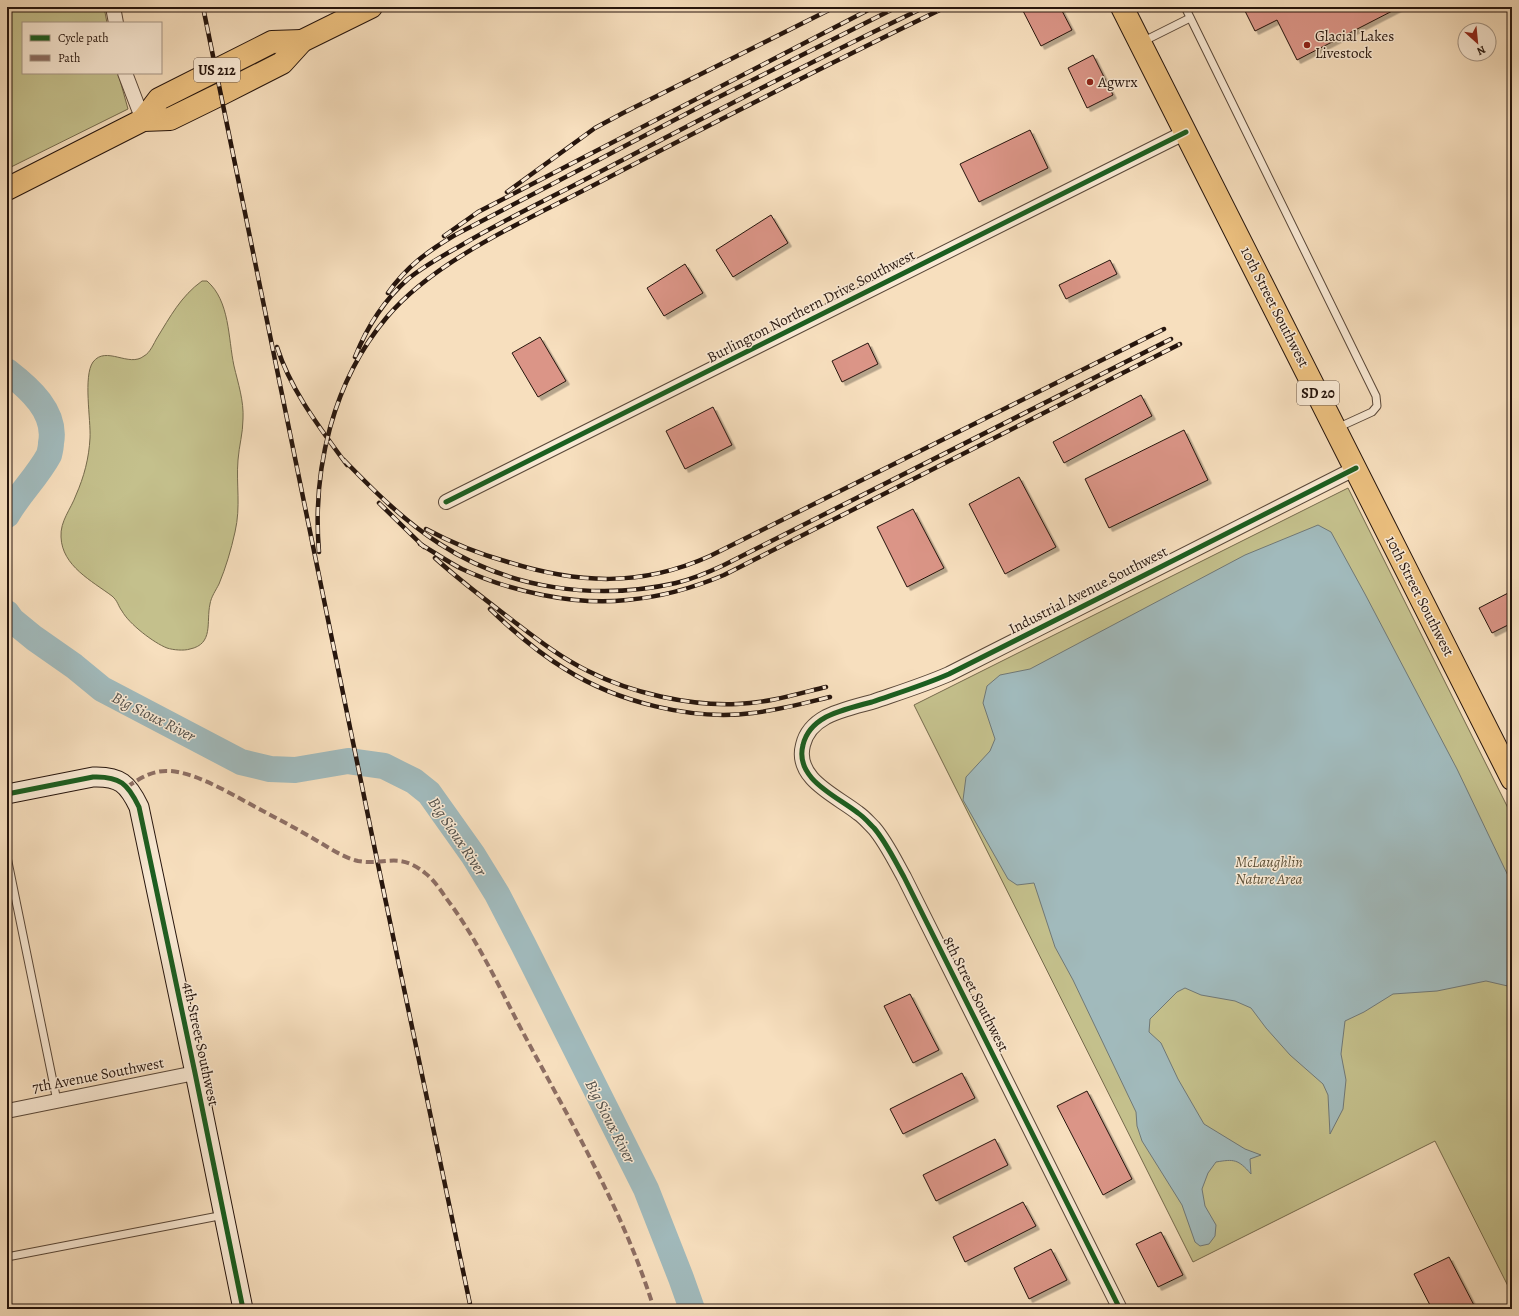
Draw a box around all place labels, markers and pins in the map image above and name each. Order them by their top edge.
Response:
place label: Glacial Lakes Livestock [1315,26,1394,63]
marker: Glacial Lakes Livestock [1302,40,1312,50]
place label: Agwrx [1097,72,1138,92]
marker: Agwrx [1085,77,1095,87]

